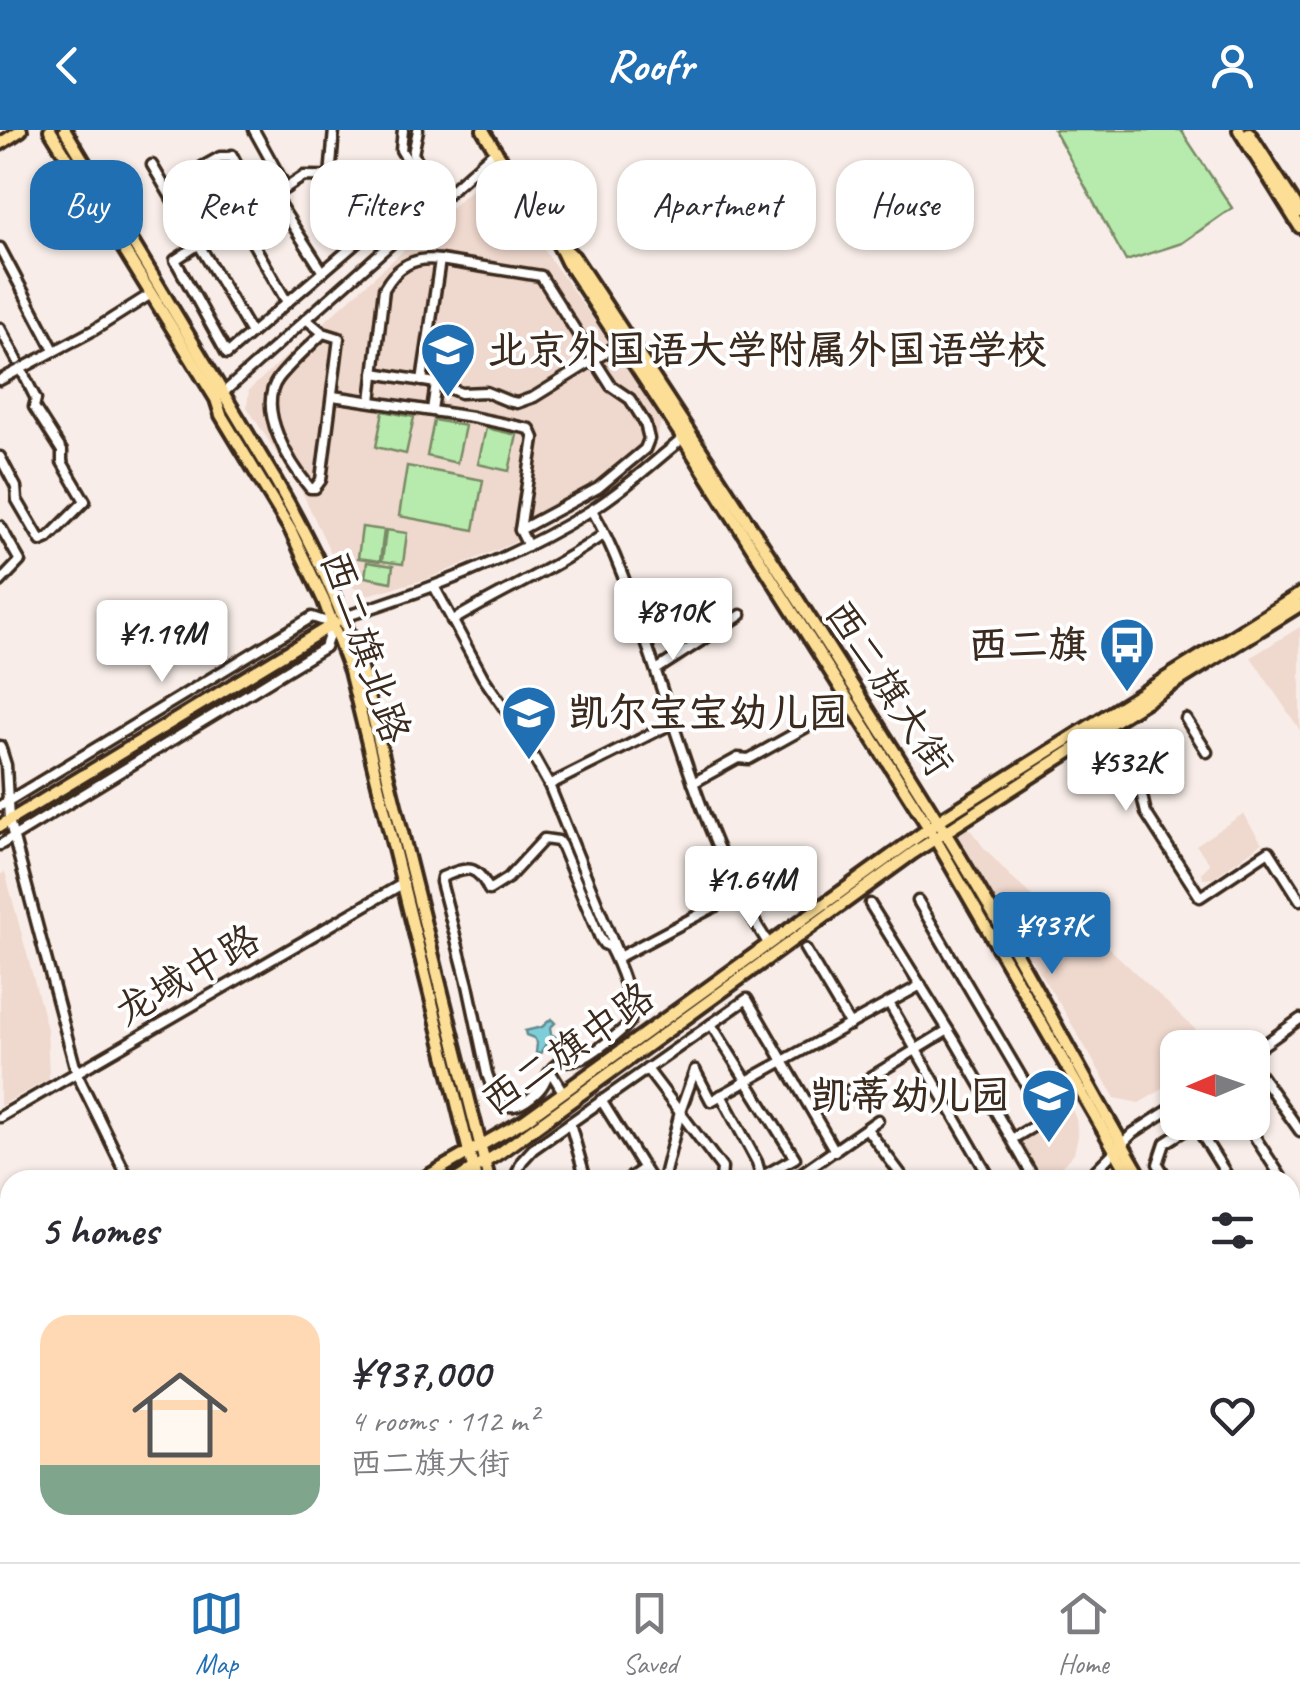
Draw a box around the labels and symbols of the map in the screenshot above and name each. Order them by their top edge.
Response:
school or university icon: 北京外国语大学附属外国语学校 [418,320,478,399]
place label: 北京外国语大学附属外国语学校 [487,325,1047,375]
street label: 西二旗北路 [309,544,421,750]
pin: ¥810K [603,578,743,663]
street label: 西二旗大街 [814,591,964,785]
pin: ¥1.19M [81,600,243,685]
bus stop icon: 西二旗 [1097,615,1157,694]
place label: 西二旗 [968,620,1088,670]
school or university icon: 凯尔宝宝幼儿园 [499,683,559,762]
place label: 凯尔宝宝幼儿园 [568,688,848,738]
pin: ¥532K [1056,729,1196,814]
pin: ¥1.64M [670,846,832,931]
pin: ¥937K [982,892,1122,977]
street label: 龙域中路 [105,913,269,1037]
street label: 西二旗中路 [472,971,664,1127]
north arrow [1160,1030,1270,1140]
school or university icon: 凯蒂幼儿园 [1019,1066,1079,1145]
place label: 凯蒂幼儿园 [810,1071,1010,1121]

